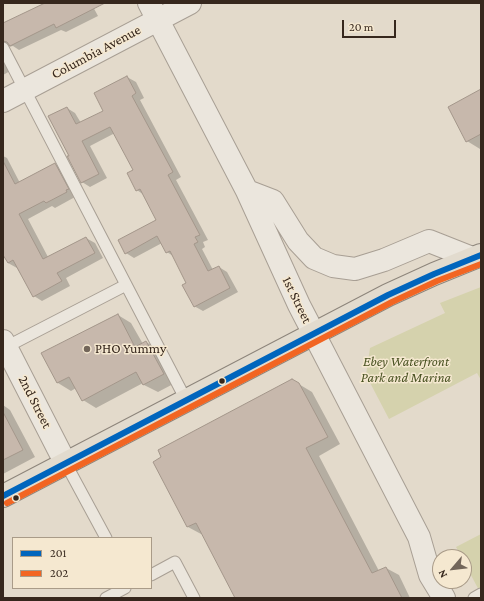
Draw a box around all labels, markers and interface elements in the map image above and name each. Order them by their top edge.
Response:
scale bar [344,12,398,38]
text: 20 m [349,20,373,34]
street label: Columbia Avenue [48,21,144,83]
street label: 1st Street [278,274,316,326]
place label: PHO Yummy [95,341,166,357]
marker: PHO Yummy [82,344,92,354]
park label: Ebey Waterfront Park and Marina [361,354,451,386]
street label: 2nd Street [15,373,55,431]
unlabelled marker [217,376,227,386]
unlabelled marker [11,493,21,503]
legend [12,537,152,589]
text: 201 [50,546,67,560]
north arrow [432,549,472,589]
text: 202 [50,566,68,580]
text: N [435,568,449,580]

